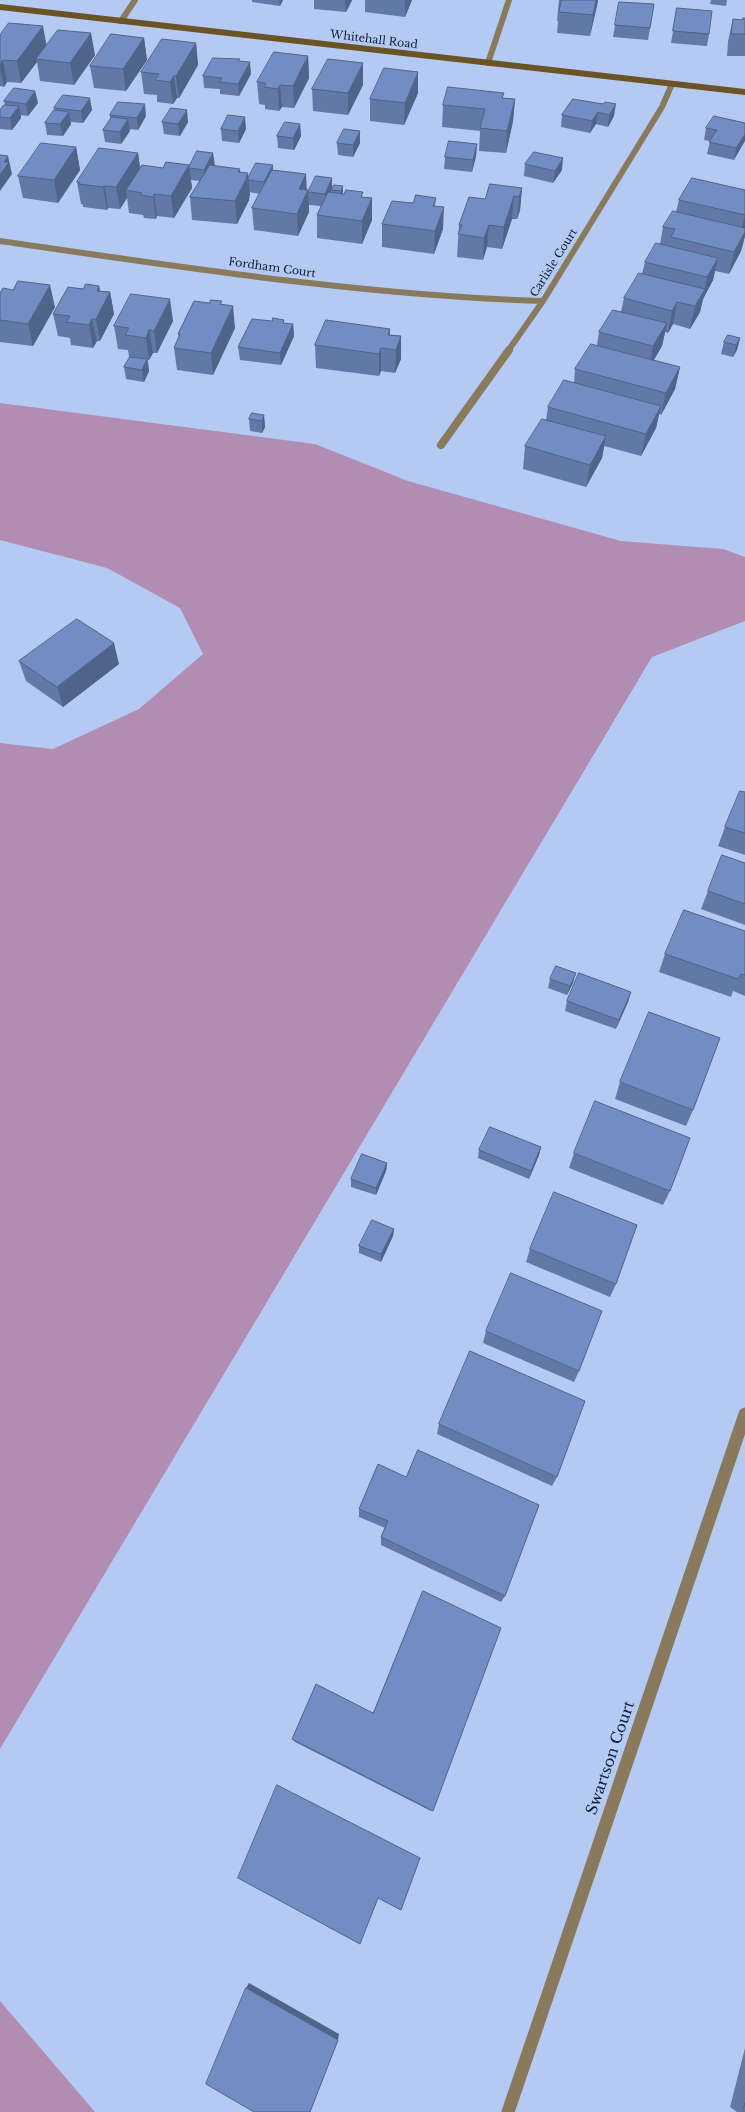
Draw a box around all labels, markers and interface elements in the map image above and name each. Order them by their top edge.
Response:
street label: Whitehall Road [329,28,419,52]
street label: Carlisle Court [528,226,580,300]
street label: Fordham Court [227,255,317,281]
street label: Swartson Court [583,1699,639,1817]

